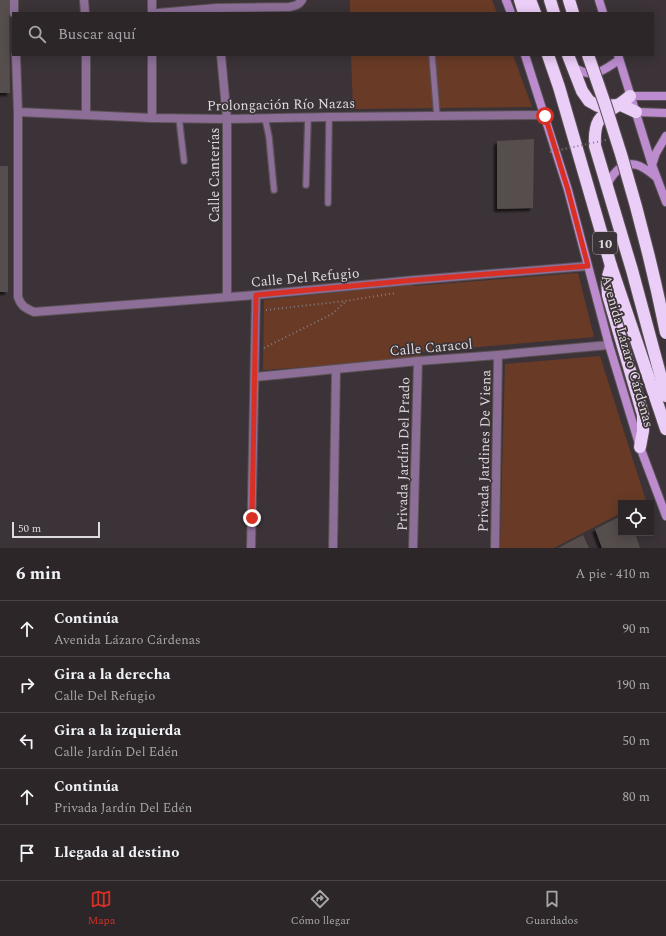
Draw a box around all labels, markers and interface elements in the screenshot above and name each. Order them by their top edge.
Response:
search box [12,12,654,56]
icon: search [26,23,48,45]
text: Buscar aquí [58,23,136,46]
street label: Prolongación Río Nazas [207,93,355,116]
route start [536,107,554,125]
street label: Calle Canterías [204,127,225,223]
road number: 10 [593,232,617,254]
street label: Calle Del Refugio [250,262,360,293]
street label: Avenida Lázaro Cárdenas [596,272,659,430]
street label: Calle Caracol [389,333,473,362]
street label: Privada Jardines De Viena [473,370,496,532]
street label: Privada Jardín Del Prado [392,377,415,531]
map controls [618,500,654,536]
button: locate [618,500,654,536]
route end [243,509,261,527]
scale bar [12,520,100,539]
text: 50 m [18,520,41,537]
text: 6 min [16,561,61,587]
text: A pie · 410 m [576,564,650,584]
text: Continúa [54,607,119,630]
icon: ahead [16,618,38,640]
text: 90 m [623,619,650,639]
text: Avenida Lázaro Cárdenas [54,630,201,650]
text: Gira a la derecha [54,663,170,686]
icon: right [16,674,38,696]
text: 190 m [616,675,650,695]
text: Calle Del Refugio [54,686,155,706]
text: Gira a la izquierda [54,719,181,742]
icon: left [16,730,38,752]
text: 50 m [623,731,650,751]
text: Calle Jardín Del Edén [54,742,178,762]
text: Continúa [54,775,119,798]
icon: ahead [16,786,38,808]
text: 80 m [623,787,650,807]
text: Privada Jardín Del Edén [54,798,192,818]
text: Llegada al destino [54,841,179,864]
icon: arrive [16,842,38,864]
tab: Mapa [88,888,115,929]
tab: Cómo llegar [291,888,350,929]
tab: Guardados [526,888,578,929]

